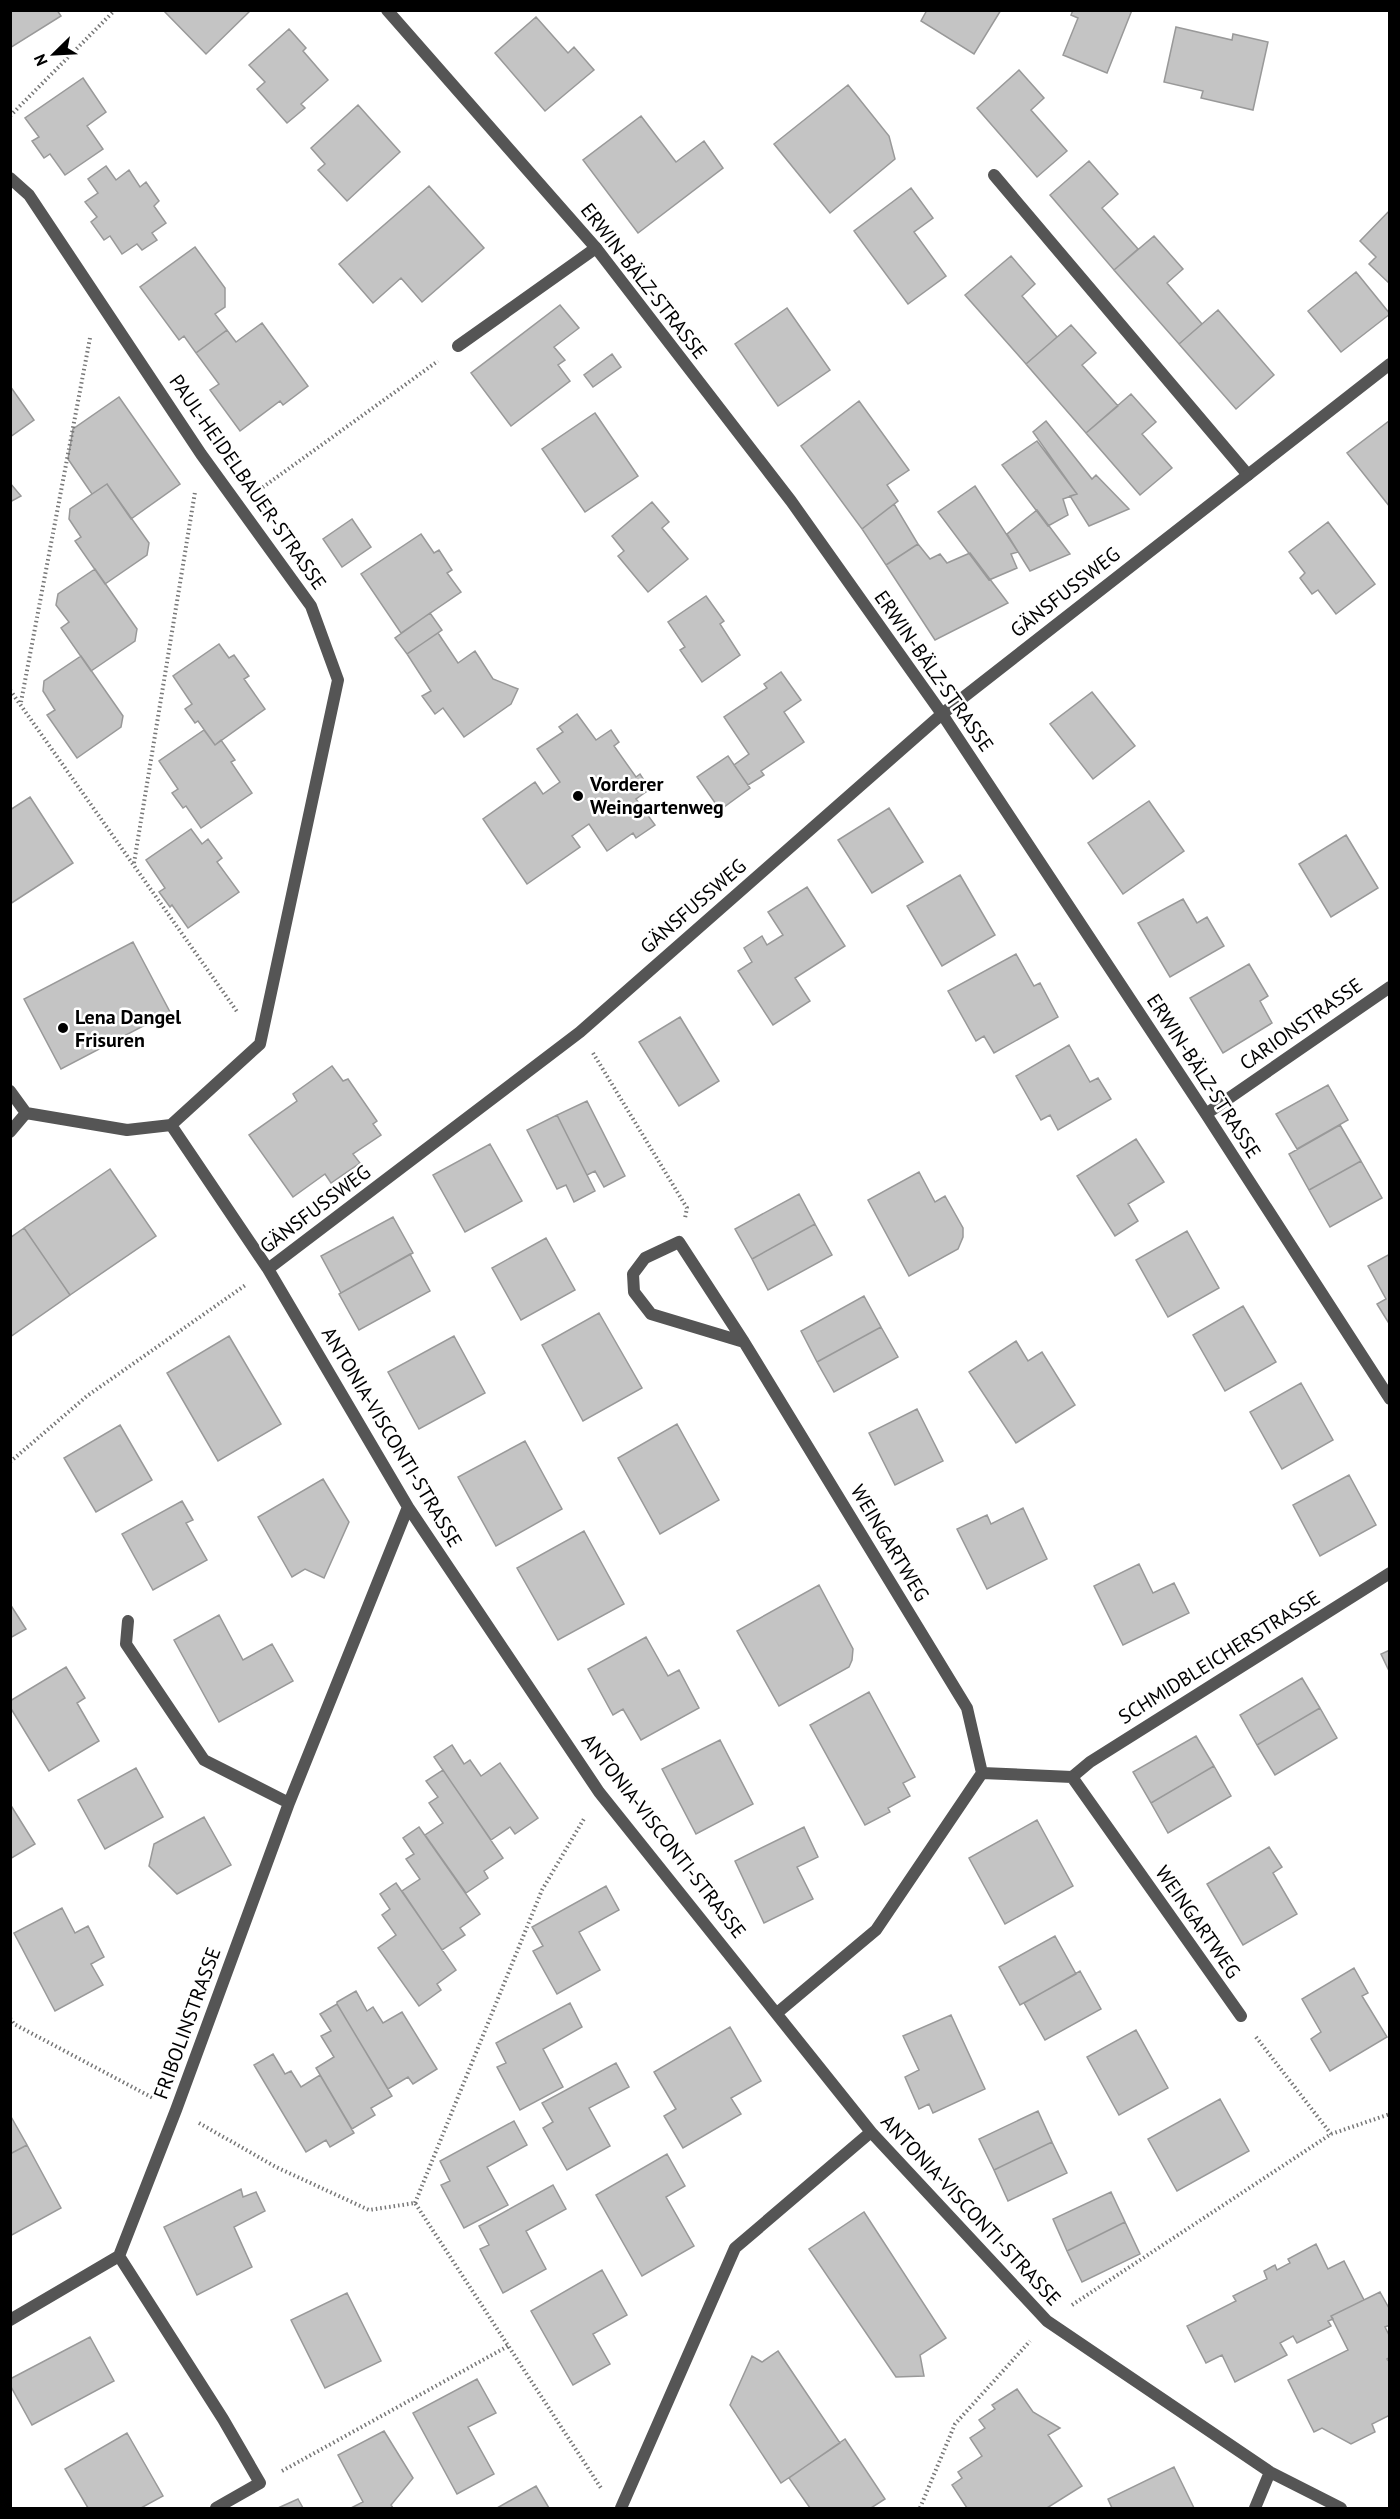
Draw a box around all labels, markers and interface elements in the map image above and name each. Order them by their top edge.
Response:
north arrow [24,24,84,84]
text: N [29,51,52,69]
street label: ERWIN-BÄLZ-STRASSE [575,198,713,364]
street label: PAUL-HEIDELBAUER-STRASSE [164,369,332,595]
street label: GÄNSFUSSWEG [1005,541,1125,643]
street label: ERWIN-BÄLZ-STRASSE [869,585,999,757]
place label: Vorderer Weingartenweg [589,771,724,820]
marker: Vorderer Weingartenweg [571,789,585,803]
street label: GÄNSFUSSWEG [635,853,751,959]
street label: CARIONSTRASSE [1234,972,1368,1076]
street label: ERWIN-BÄLZ-STRASSE [1141,989,1267,1163]
place label: Lena Dangel Frisuren [75,1004,181,1053]
marker: Lena Dangel Frisuren [56,1021,70,1035]
street label: GÄNSFUSSWEG [254,1159,376,1259]
street label: ANTONIA-VISCONTI-STRASSE [316,1322,468,1552]
street label: WEINGARTWEG [845,1480,935,1606]
street label: SCHMIDBLEICHERSTRASSE [1113,1584,1325,1730]
street label: ANTONIA-VISCONTI-STRASSE [576,1729,752,1943]
street label: WEINGARTWEG [1150,1861,1246,1983]
street label: FRIBOLINSTRASSE [147,1943,227,2103]
street label: ANTONIA-VISCONTI-STRASSE [875,2109,1067,2311]

